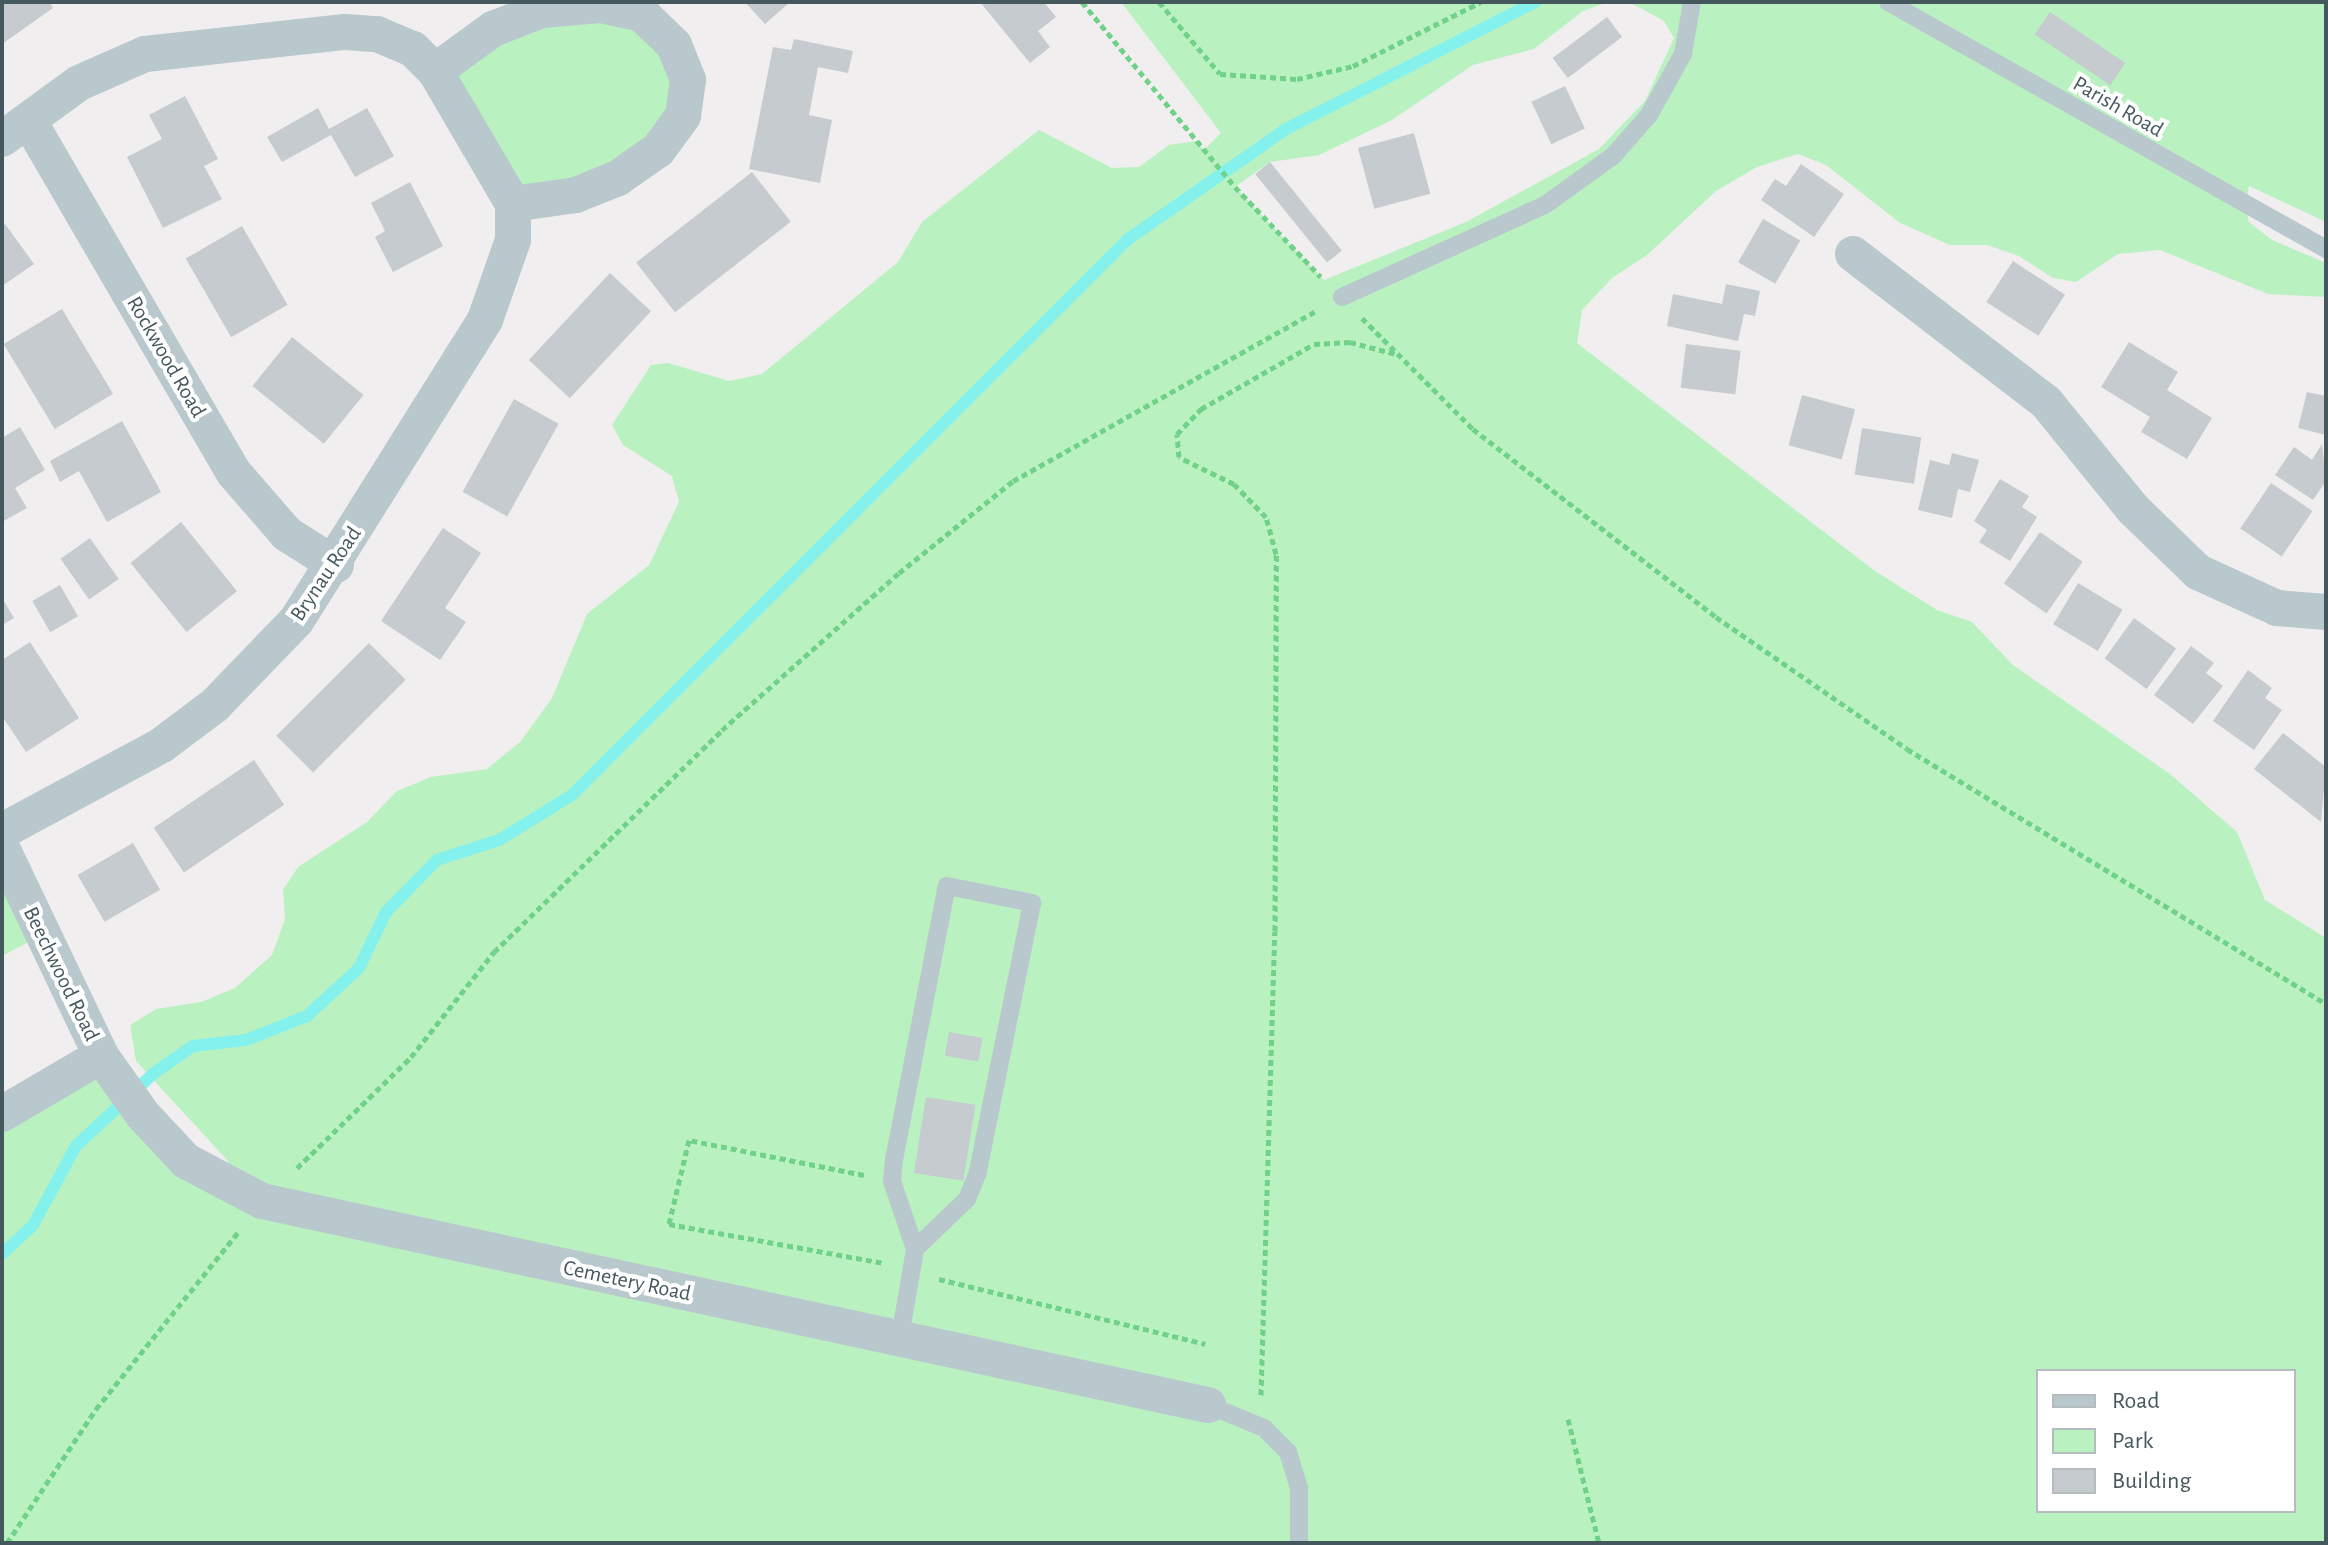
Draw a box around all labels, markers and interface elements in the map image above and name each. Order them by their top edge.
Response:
street label: Parish Road [2068,71,2168,143]
street label: Rockwood Road [121,292,211,422]
street label: Brynau Road [285,522,367,626]
street label: Beechwood Road [17,902,105,1046]
street label: Cemetery Road [561,1255,693,1307]
legend [2036,1369,2296,1513]
text: Road [2112,1389,2160,1413]
text: Park [2112,1429,2153,1453]
text: Building [2112,1469,2191,1493]

